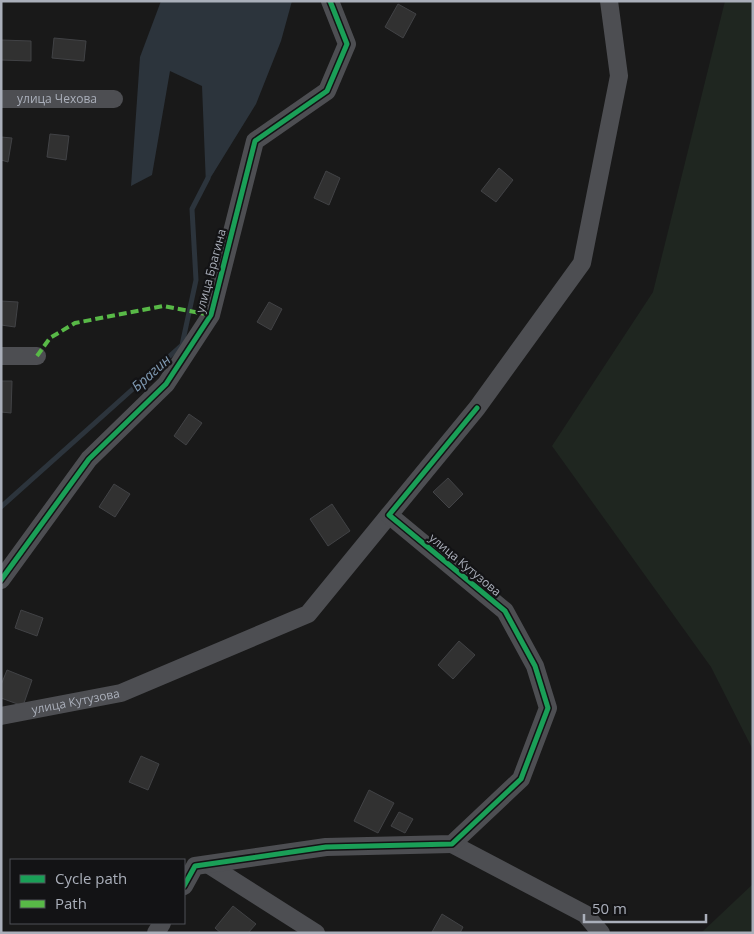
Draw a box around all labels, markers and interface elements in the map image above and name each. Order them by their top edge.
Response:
street label: улица Чехова [17,90,97,107]
street label: улица Брагина [191,227,230,315]
water label: Брагин [127,350,174,395]
street label: улица Кутузова [426,529,505,600]
street label: улица Кутузова [30,684,121,718]
legend [10,859,185,924]
text: Cycle path [55,868,127,888]
scale bar [584,892,706,924]
text: Path [55,893,87,913]
text: 50 m [592,898,627,918]

